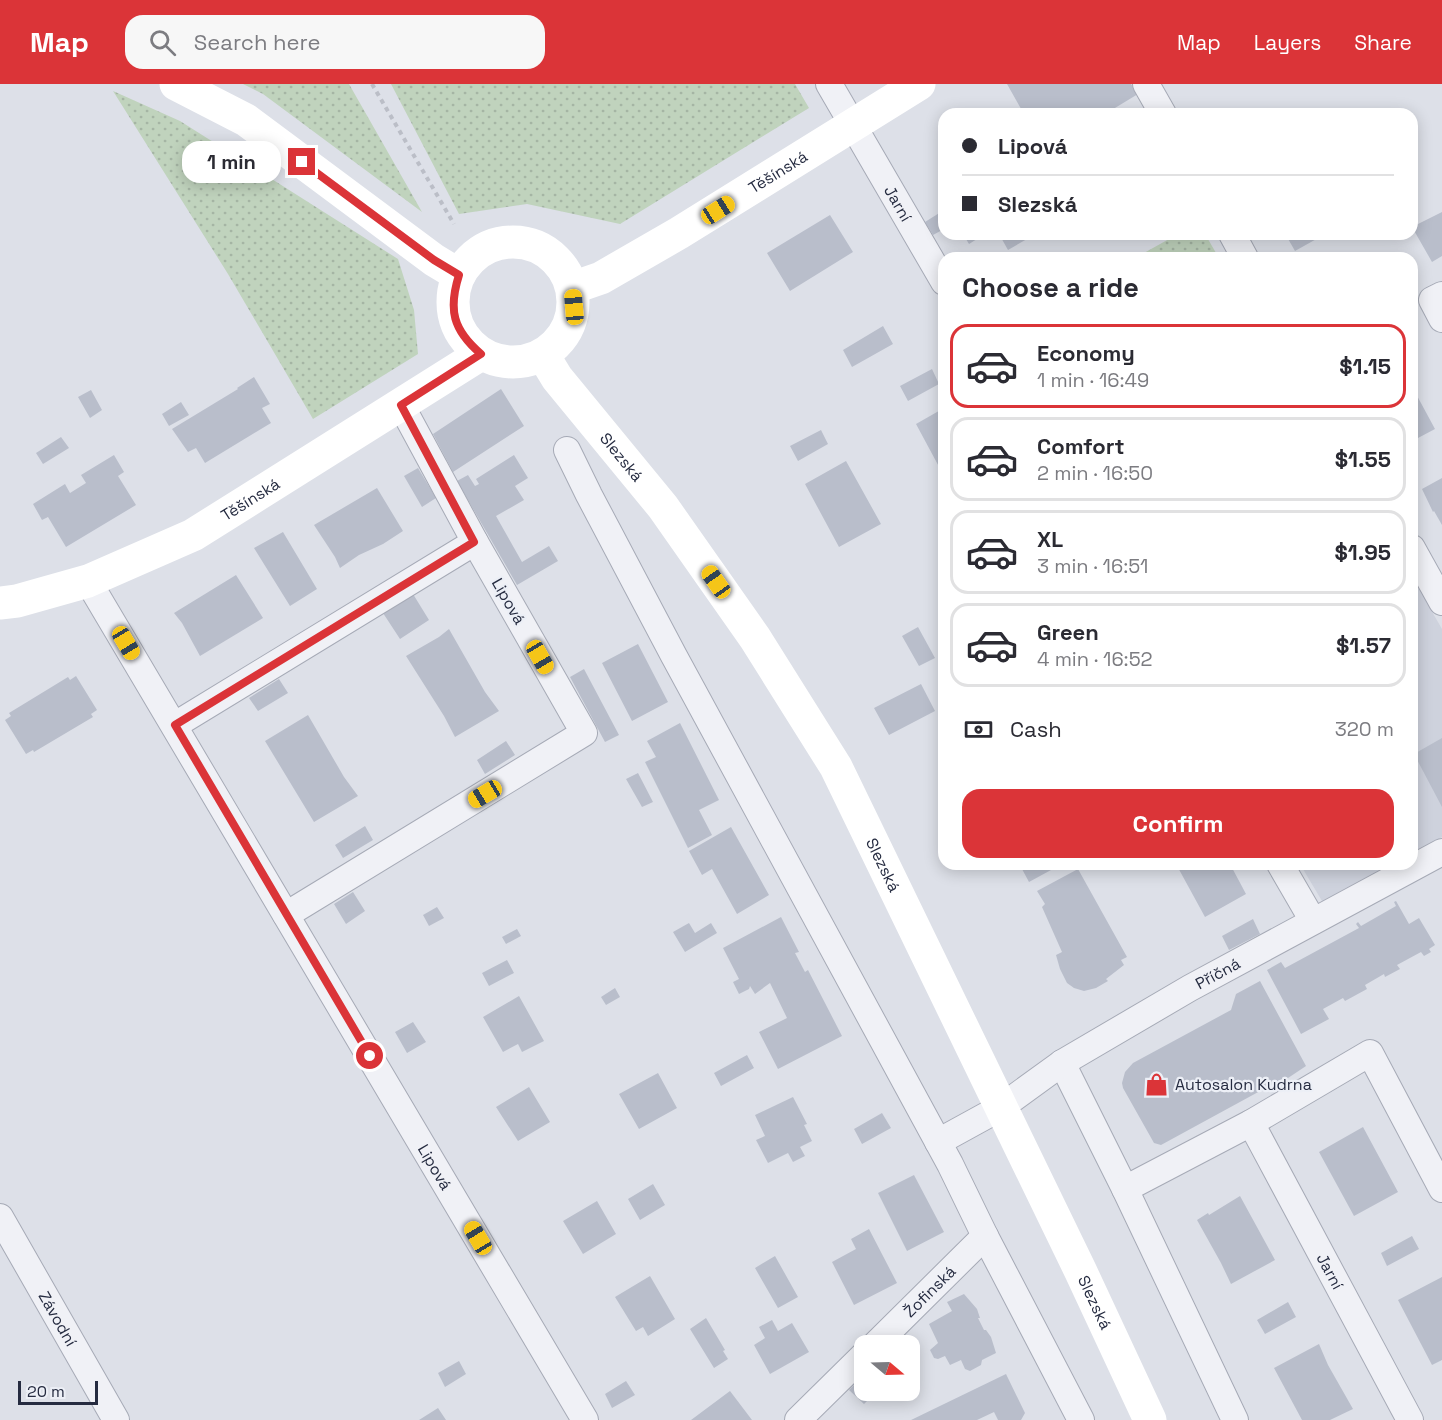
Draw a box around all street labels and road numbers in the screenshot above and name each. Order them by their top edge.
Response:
street label: Těšínská [745,146,811,198]
street label: Jarní [879,182,917,225]
street label: Slezská [595,428,648,486]
street label: Těšínská [217,473,284,526]
street label: Lipová [487,574,530,628]
street label: Slezská [861,835,905,895]
street label: Příčná [1192,953,1244,994]
street label: Lipová [413,1140,456,1194]
street label: Jarní [1312,1250,1348,1293]
street label: Žofinská [899,1261,960,1322]
street label: Slezská [1073,1272,1116,1333]
street label: Závodní [34,1287,82,1350]

